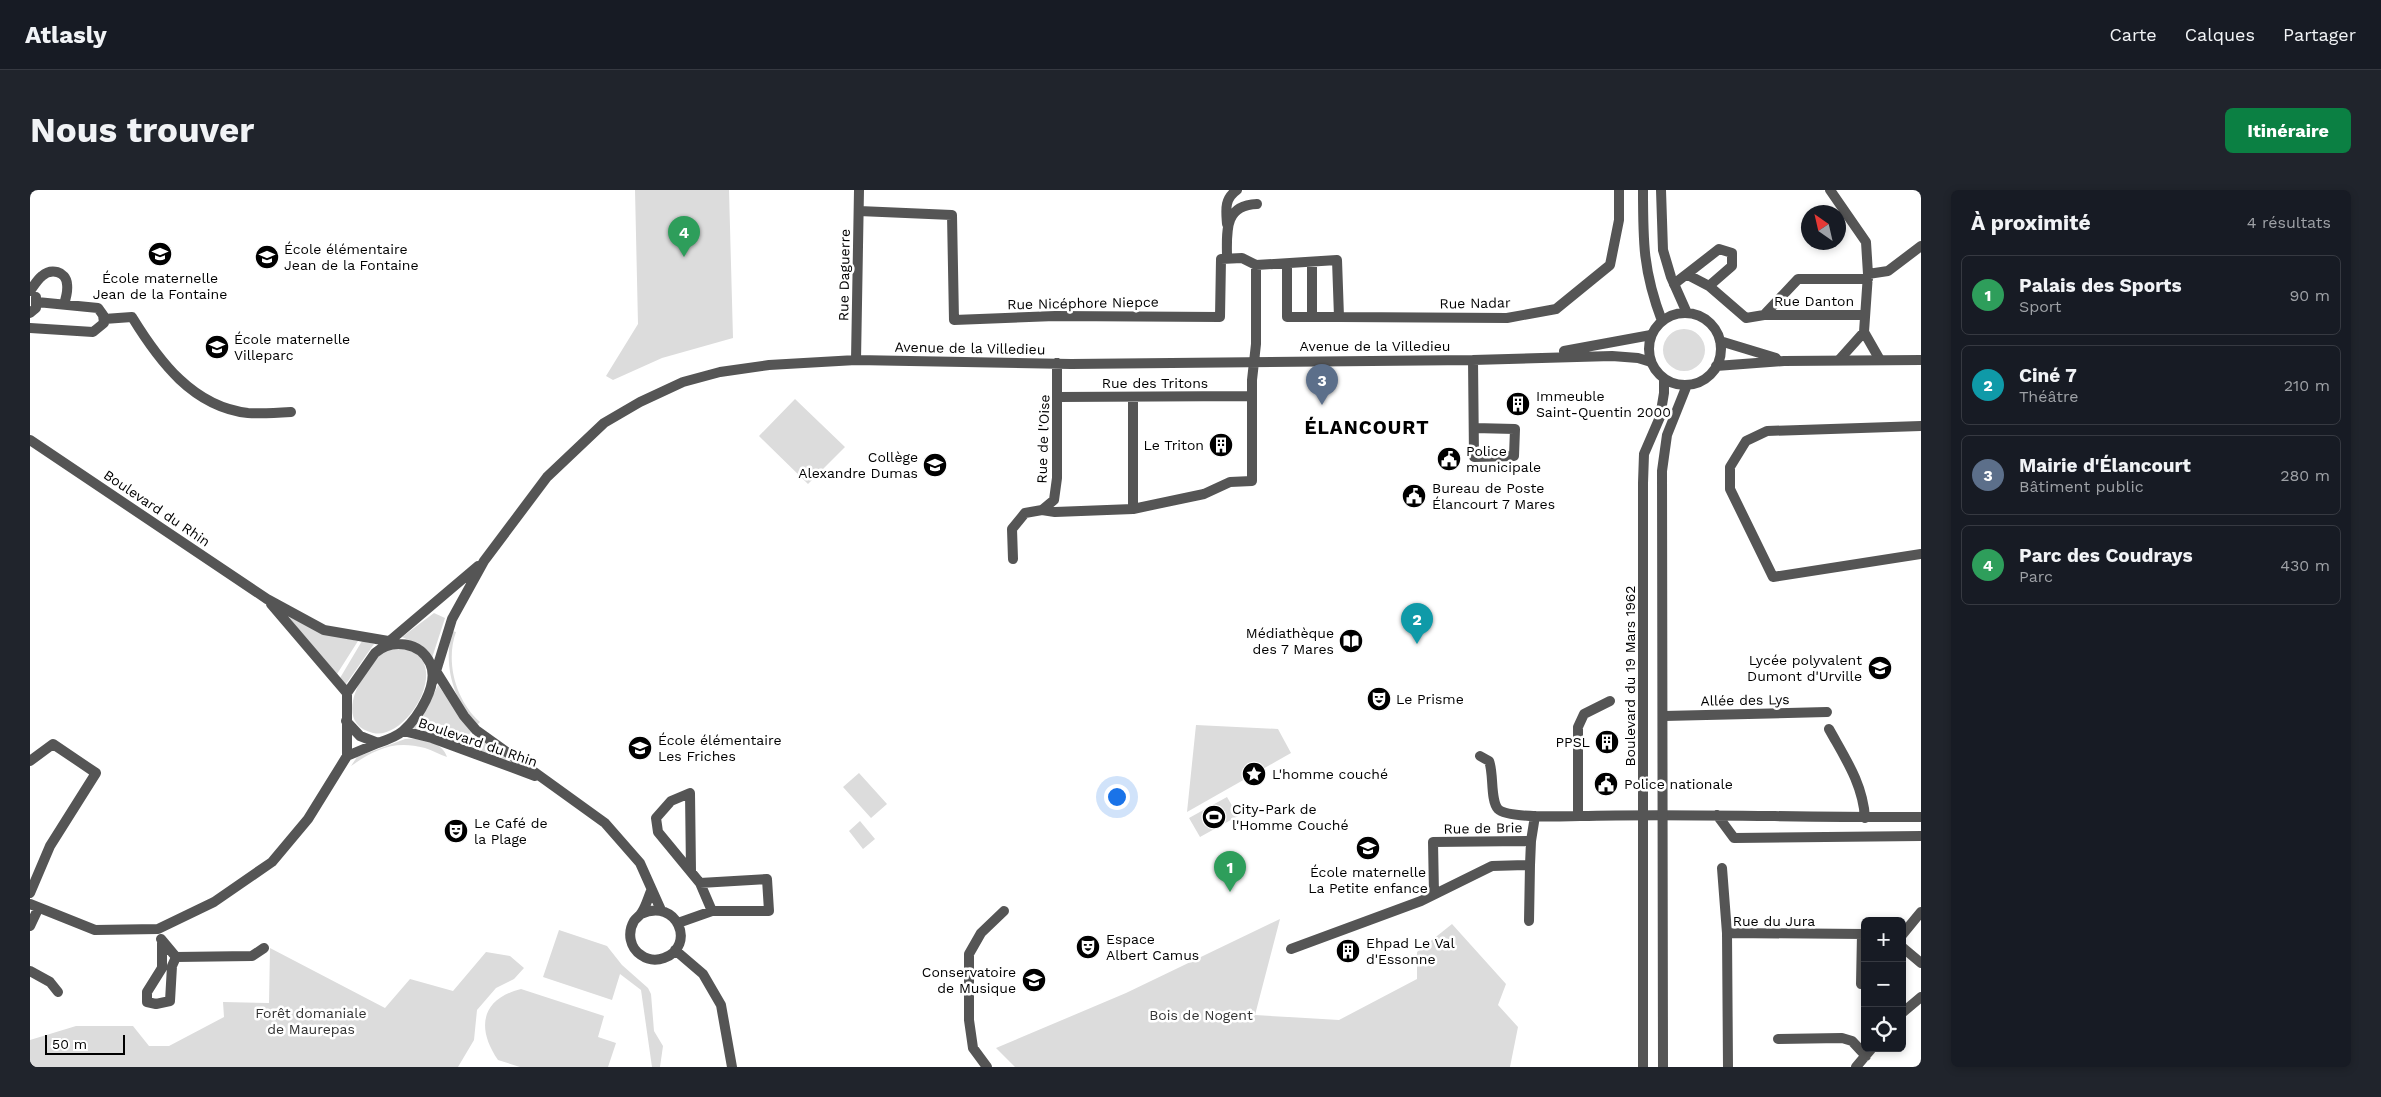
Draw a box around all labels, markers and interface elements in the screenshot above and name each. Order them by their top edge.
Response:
text: Atlasly [25,21,107,49]
text: Carte [2109,24,2157,45]
text: Calques [2185,24,2255,45]
text: Partager [2283,24,2356,45]
button: Itinéraire [2225,108,2351,153]
text: Nous trouver [30,109,254,151]
north arrow [1801,205,1846,250]
text: À proximité [1971,210,2091,235]
text: 4 résultats [2247,213,2331,232]
pin: 4 [668,216,700,257]
street label: Rue Daguerre [835,229,853,321]
school or university icon: École maternelle Jean de la Fontaine [147,241,173,267]
place label: École élémentaire Jean de la Fontaine [284,241,419,273]
school or university icon: École élémentaire Jean de la Fontaine [254,244,280,270]
place label: École maternelle Jean de la Fontaine [93,270,227,302]
text: Palais des Sports [2019,274,2182,297]
text: 1 [1985,286,1991,305]
text: 90 m [2289,286,2330,305]
street label: Rue Danton [1774,293,1854,309]
street label: Rue Nicéphore Niepce [1007,294,1159,312]
street label: Rue Nadar [1439,294,1511,312]
text: Sport [2019,297,2062,316]
place label: École maternelle Villeparc [234,331,350,363]
school or university icon: École maternelle Villeparc [204,334,230,360]
street label: Avenue de la Villedieu [1300,338,1450,354]
street label: Avenue de la Villedieu [894,339,1046,357]
pin: 3 [1306,364,1338,405]
text: Ciné 7 [2019,364,2077,387]
street label: Rue des Tritons [1102,375,1208,391]
text: 2 [1983,376,1993,395]
text: 210 m [2284,376,2330,395]
text: Théâtre [2019,387,2078,406]
place label: Immeuble Saint-Quentin 2000 [1536,388,1671,420]
building icon: Immeuble Saint-Quentin 2000 [1505,391,1531,417]
street label: Rue de l'Oise [1033,394,1053,484]
district label: ÉLANCOURT [1304,416,1430,439]
building icon: Le Triton [1208,432,1234,458]
place label: Le Triton [1144,437,1204,453]
place label: Police municipale [1466,443,1541,475]
public building icon: Police municipale [1436,446,1462,472]
place label: Collège Alexandre Dumas [798,449,918,481]
school or university icon: Collège Alexandre Dumas [922,452,948,478]
text: Mairie d'Élancourt [2019,454,2191,477]
street label: Boulevard du Rhin [101,466,213,550]
text: 3 [1983,466,1993,485]
text: 280 m [2280,466,2330,485]
text: Bâtiment public [2019,477,2144,496]
place label: Bureau de Poste Élancourt 7 Mares [1432,480,1555,512]
public building icon: Bureau de Poste Élancourt 7 Mares [1401,483,1427,509]
text: Parc des Coudrays [2019,544,2193,567]
text: 4 [1983,556,1993,575]
text: 430 m [2280,556,2330,575]
text: Parc [2019,567,2053,586]
street label: Boulevard du 19 Mars 1962 [1622,585,1638,767]
pin: 2 [1401,603,1433,644]
place label: Médiathèque des 7 Mares [1246,625,1334,657]
library icon: Médiathèque des 7 Mares [1338,628,1364,654]
place label: Lycée polyvalent Dumont d'Urville [1747,652,1862,684]
school or university icon: Lycée polyvalent Dumont d'Urville [1867,655,1893,681]
theatre icon: Le Prisme [1366,686,1392,712]
place label: Le Prisme [1396,691,1464,707]
street label: Allée des Lys [1700,691,1790,709]
street label: Boulevard du Rhin [416,714,540,770]
building icon: PPSL [1594,729,1620,755]
place label: École élémentaire Les Friches [658,732,782,764]
place label: PPSL [1556,734,1590,750]
school or university icon: École élémentaire Les Friches [627,735,653,761]
place icon: L'homme couché [1241,761,1267,787]
place label: L'homme couché [1272,766,1388,782]
public building icon: Police nationale [1593,771,1619,797]
place label: Police nationale [1624,776,1733,792]
your location [1104,784,1130,810]
place label: City-Park de l'Homme Couché [1232,801,1349,833]
sports icon: City-Park de l'Homme Couché [1201,804,1227,830]
place label: Le Café de la Plage [474,815,548,847]
theatre icon: Le Café de la Plage [443,818,469,844]
street label: Rue de Brie [1443,819,1523,837]
school or university icon: École maternelle La Petite enfance [1355,835,1381,861]
pin: 1 [1214,851,1246,892]
place label: École maternelle La Petite enfance [1308,864,1428,896]
street label: Rue du Jura [1733,913,1815,929]
map controls [1861,917,1906,1052]
button: + [1861,917,1906,962]
place label: Espace Albert Camus [1106,931,1199,963]
theatre icon: Espace Albert Camus [1075,934,1101,960]
place label: Ehpad Le Val d'Essonne [1366,935,1456,967]
building icon: Ehpad Le Val d'Essonne [1335,938,1361,964]
button: − [1861,962,1906,1007]
place label: Conservatoire de Musique [922,964,1016,996]
school or university icon: Conservatoire de Musique [1021,967,1047,993]
park label: Forêt domaniale de Maurepas [255,1005,367,1037]
park label: Bois de Nogent [1149,1007,1253,1023]
button: locate [1861,1007,1906,1052]
scale bar [45,1032,125,1055]
text: 50 m [52,1036,87,1052]

